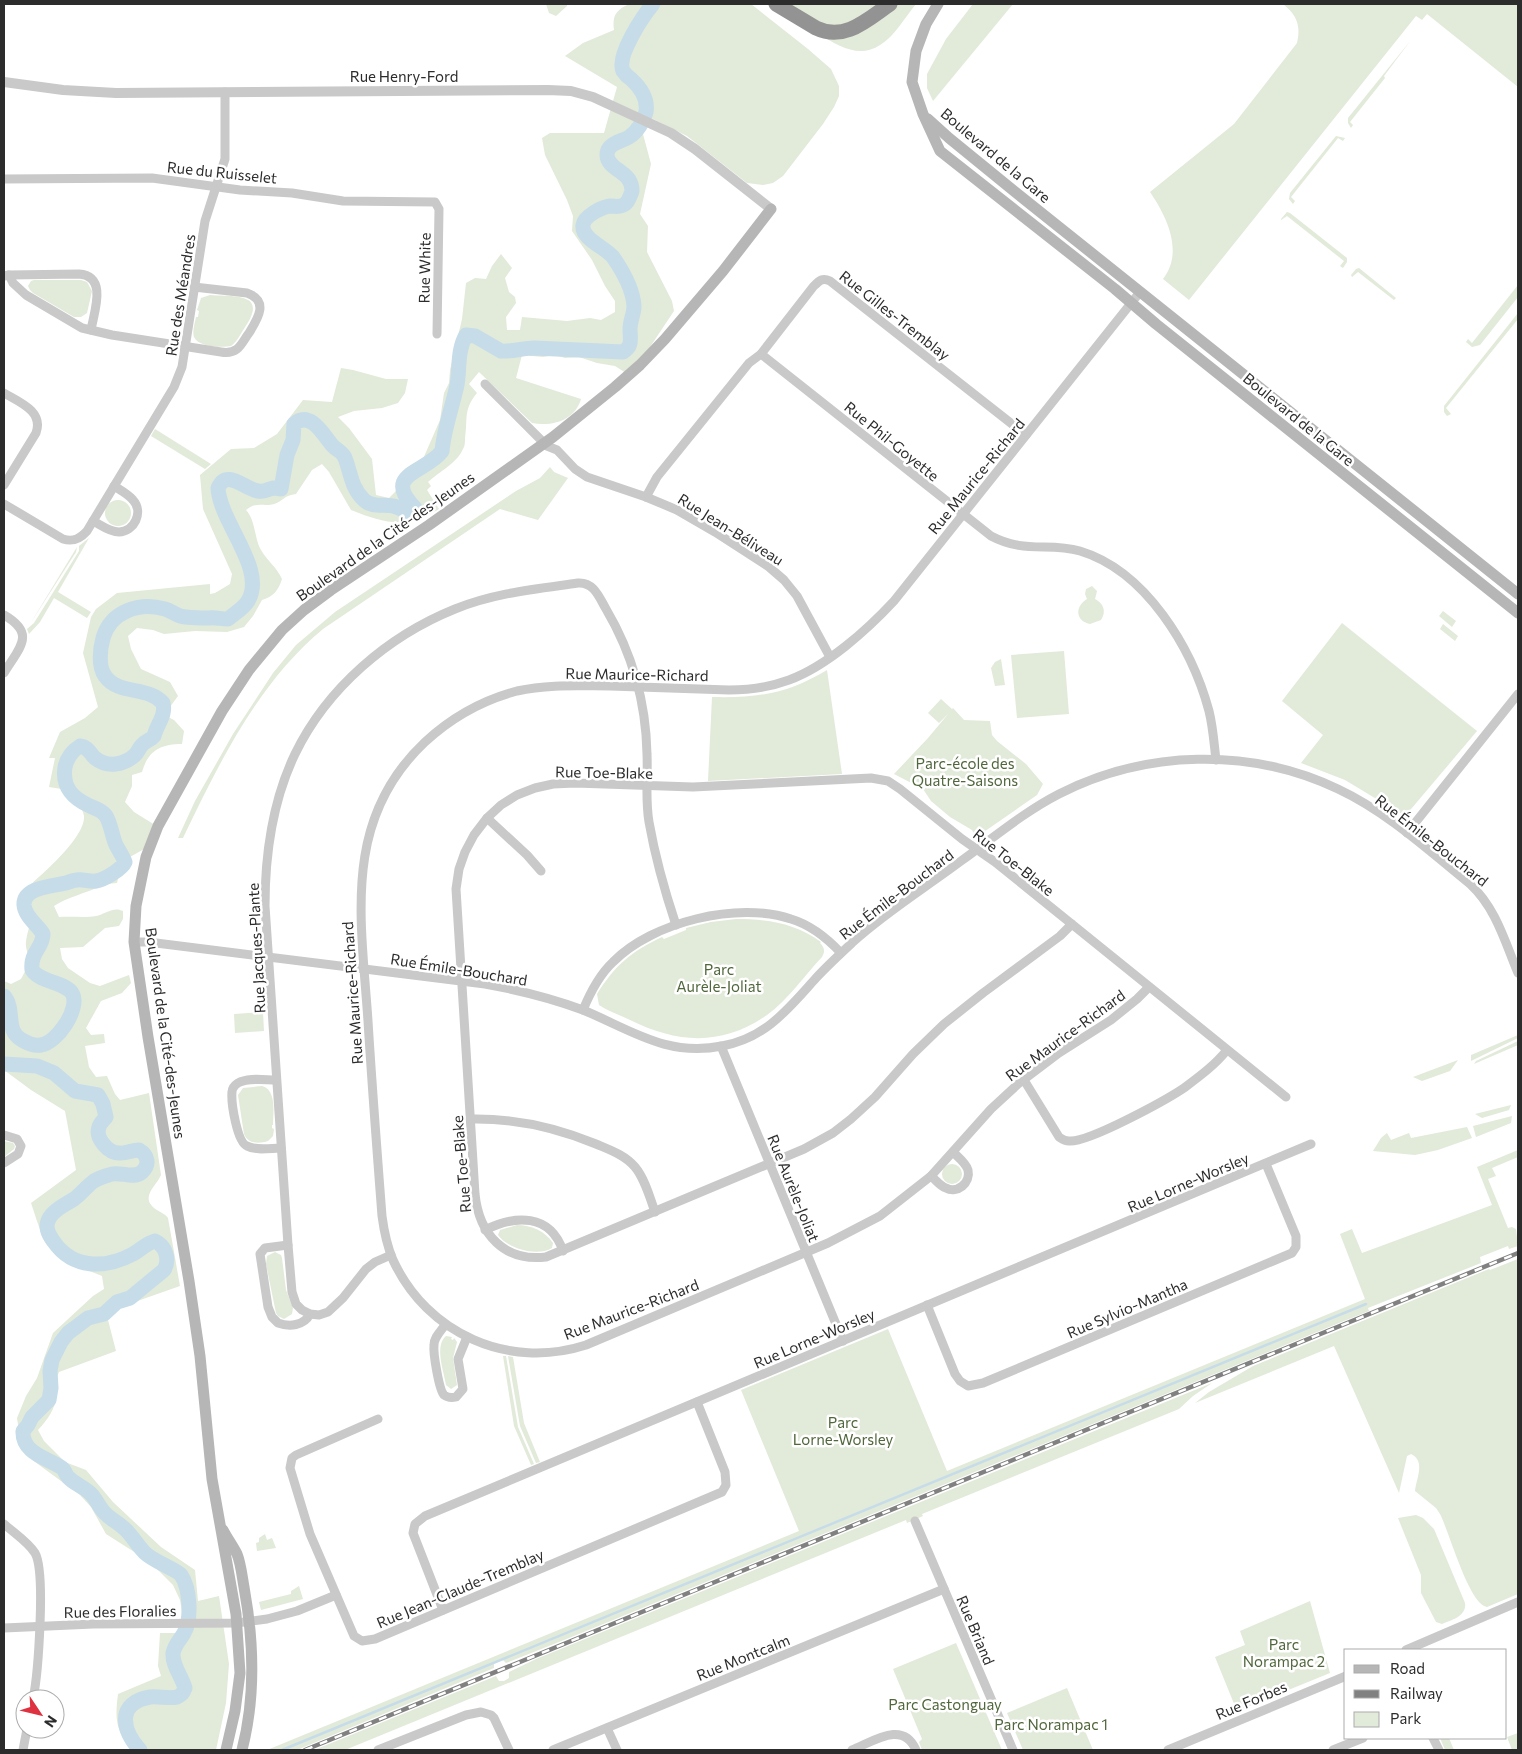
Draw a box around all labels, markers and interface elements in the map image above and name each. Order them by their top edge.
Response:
street label: Rue Henry-Ford [350,67,458,85]
street label: Boulevard de la Gare [937,104,1055,206]
street label: Rue du Ruisselet [166,157,278,187]
street label: Rue White [414,232,434,304]
street label: Rue des Méandres [161,233,199,357]
street label: Rue Gilles-Tremblay [836,266,954,364]
street label: Boulevard de la Gare [1240,369,1358,469]
street label: Rue Phil-Goyette [841,397,943,485]
street label: Rue Maurice-Richard [924,415,1028,537]
street label: Boulevard de la Cité-des-Jeunes [292,467,478,605]
street label: Rue Jean-Béliveau [675,489,787,569]
street label: Rue Maurice-Richard [565,664,709,684]
park label: Parc-école des Quatre-Saisons [912,754,1018,789]
street label: Rue Toe-Blake [555,762,653,782]
street label: Rue Émile-Bouchard [1372,790,1493,890]
street label: Rue Toe-Blake [970,825,1058,899]
street label: Rue Émile-Bouchard [835,844,957,943]
street label: Rue Jacques-Plante [244,882,268,1014]
street label: Rue Maurice-Richard [338,921,366,1065]
street label: Boulevard de la Cité-des-Jeunes [142,926,190,1140]
street label: Rue Émile-Bouchard [389,948,529,989]
park label: Parc Aurèle-Joliat [676,960,762,995]
street label: Rue Maurice-Richard [1002,986,1128,1084]
street label: Rue Toe-Blake [448,1114,474,1214]
street label: Rue Aurèle-Joliat [764,1132,824,1244]
street label: Rue Lorne-Worsley [1125,1148,1251,1216]
street label: Rue Sylvio-Mantha [1064,1274,1190,1342]
street label: Rue Maurice-Richard [561,1275,701,1343]
street label: Rue Lorne-Worsley [751,1304,877,1372]
park label: Parc Lorne-Worsley [793,1413,894,1448]
street label: Rue Jean-Claude-Tremblay [374,1545,546,1631]
street label: Rue Briand [953,1593,999,1667]
street label: Rue des Floralies [63,1601,177,1621]
street label: Rue Montcalm [694,1630,792,1684]
park label: Parc Norampac 2 [1243,1635,1325,1670]
legend [1344,1649,1507,1739]
text: Road [1390,1659,1425,1677]
street label: Rue Forbes [1213,1677,1290,1723]
text: Railway [1390,1684,1443,1702]
north arrow [15,1689,65,1739]
park label: Parc Castonguay [888,1695,1002,1713]
text: Park [1390,1709,1421,1727]
text: N [41,1713,61,1731]
park label: Parc Norampac 1 [994,1715,1108,1733]

